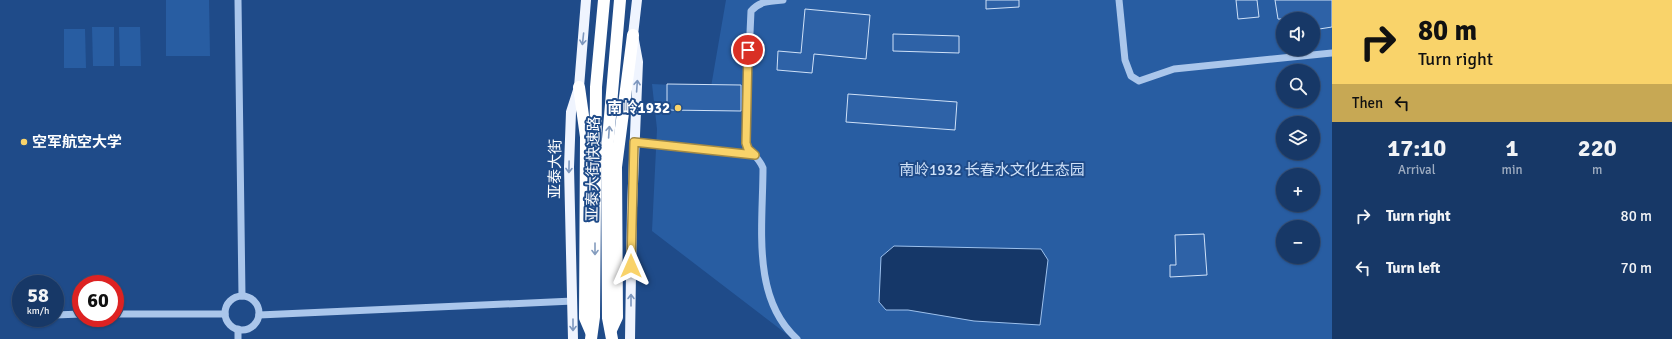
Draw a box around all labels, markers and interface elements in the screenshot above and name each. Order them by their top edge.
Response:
map controls [1276,12,1320,264]
button: sound [1276,12,1320,56]
text: 80 m [1418,14,1477,48]
icon: right [1352,16,1404,68]
one-way arrow [579,32,586,45]
pin [731,33,765,67]
icon: arrive [737,39,759,61]
text: Turn right [1418,48,1493,70]
button: search [1276,64,1320,108]
one-way arrow [633,80,640,93]
icon: left [1391,92,1413,114]
text: Then [1352,94,1383,112]
place label: 南岭1932 [608,99,670,117]
marker: 南岭1932 [673,103,683,113]
street label: 亚泰大街快速路 [583,116,603,222]
button: layers [1276,116,1320,160]
one-way arrow [605,126,612,139]
place label: 空军航空大学 [32,133,122,151]
text: 17:10 [1387,133,1446,163]
text: 1 [1506,133,1518,163]
text: 220 [1578,133,1617,163]
marker: 空军航空大学 [19,137,29,147]
street label: 亚泰大街 [545,139,565,199]
one-way arrow [565,160,573,173]
park label: 南岭1932 长春水文化生态园 [899,161,1085,179]
text: Arrival [1398,162,1435,178]
text: min [1502,162,1523,178]
text: m [1592,162,1602,178]
button: + [1276,168,1320,212]
icon: right [1352,205,1374,227]
text: Turn right [1386,207,1451,225]
text: 80 m [1621,207,1652,225]
button: − [1276,220,1320,264]
one-way arrow [591,242,598,255]
position arrow [610,245,652,287]
icon: left [1352,257,1374,279]
text: Turn left [1386,259,1440,277]
text: 70 m [1621,259,1652,277]
speed limit sign: 60 [72,275,124,327]
text: 58 [27,283,49,308]
one-way arrow [627,294,635,307]
text: km/h [27,305,49,317]
one-way arrow [569,318,577,331]

